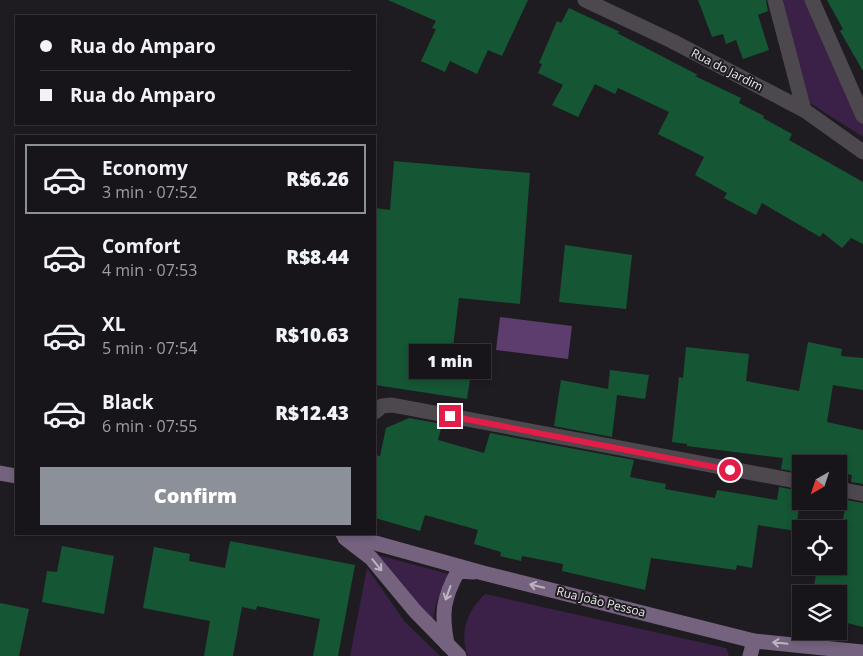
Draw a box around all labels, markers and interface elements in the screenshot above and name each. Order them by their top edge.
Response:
text: Rua do Amparo [70,33,216,59]
street label: Rua do Jardim [688,44,766,95]
text: Rua do Amparo [70,82,216,108]
text: Economy [102,155,188,181]
icon: car [42,157,87,202]
text: R$6.26 [286,166,349,192]
text: 3 min · 07:52 [102,181,197,203]
text: Comfort [102,233,181,259]
icon: car [42,235,87,280]
text: R$8.44 [286,244,349,270]
text: 4 min · 07:53 [102,259,197,281]
text: XL [102,311,125,337]
icon: car [42,313,87,358]
text: R$10.63 [275,322,349,348]
text: 5 min · 07:54 [102,337,197,359]
callout: 1 min [409,344,491,378]
text: 1 min [427,350,473,372]
text: Black [102,389,154,415]
icon: car [42,391,87,436]
text: R$12.43 [275,400,349,426]
route end [439,405,461,427]
text: 6 min · 07:55 [102,415,197,437]
north arrow [792,455,848,510]
map controls [792,455,847,640]
route start [719,459,741,481]
button: Confirm [40,467,351,525]
button: locate [792,520,847,575]
one-way arrow [371,558,382,571]
one-way arrow [529,581,545,590]
street label: Rua João Pessoa [555,582,647,621]
one-way arrow [443,585,452,600]
button: layers [792,585,847,640]
one-way arrow [772,638,788,648]

